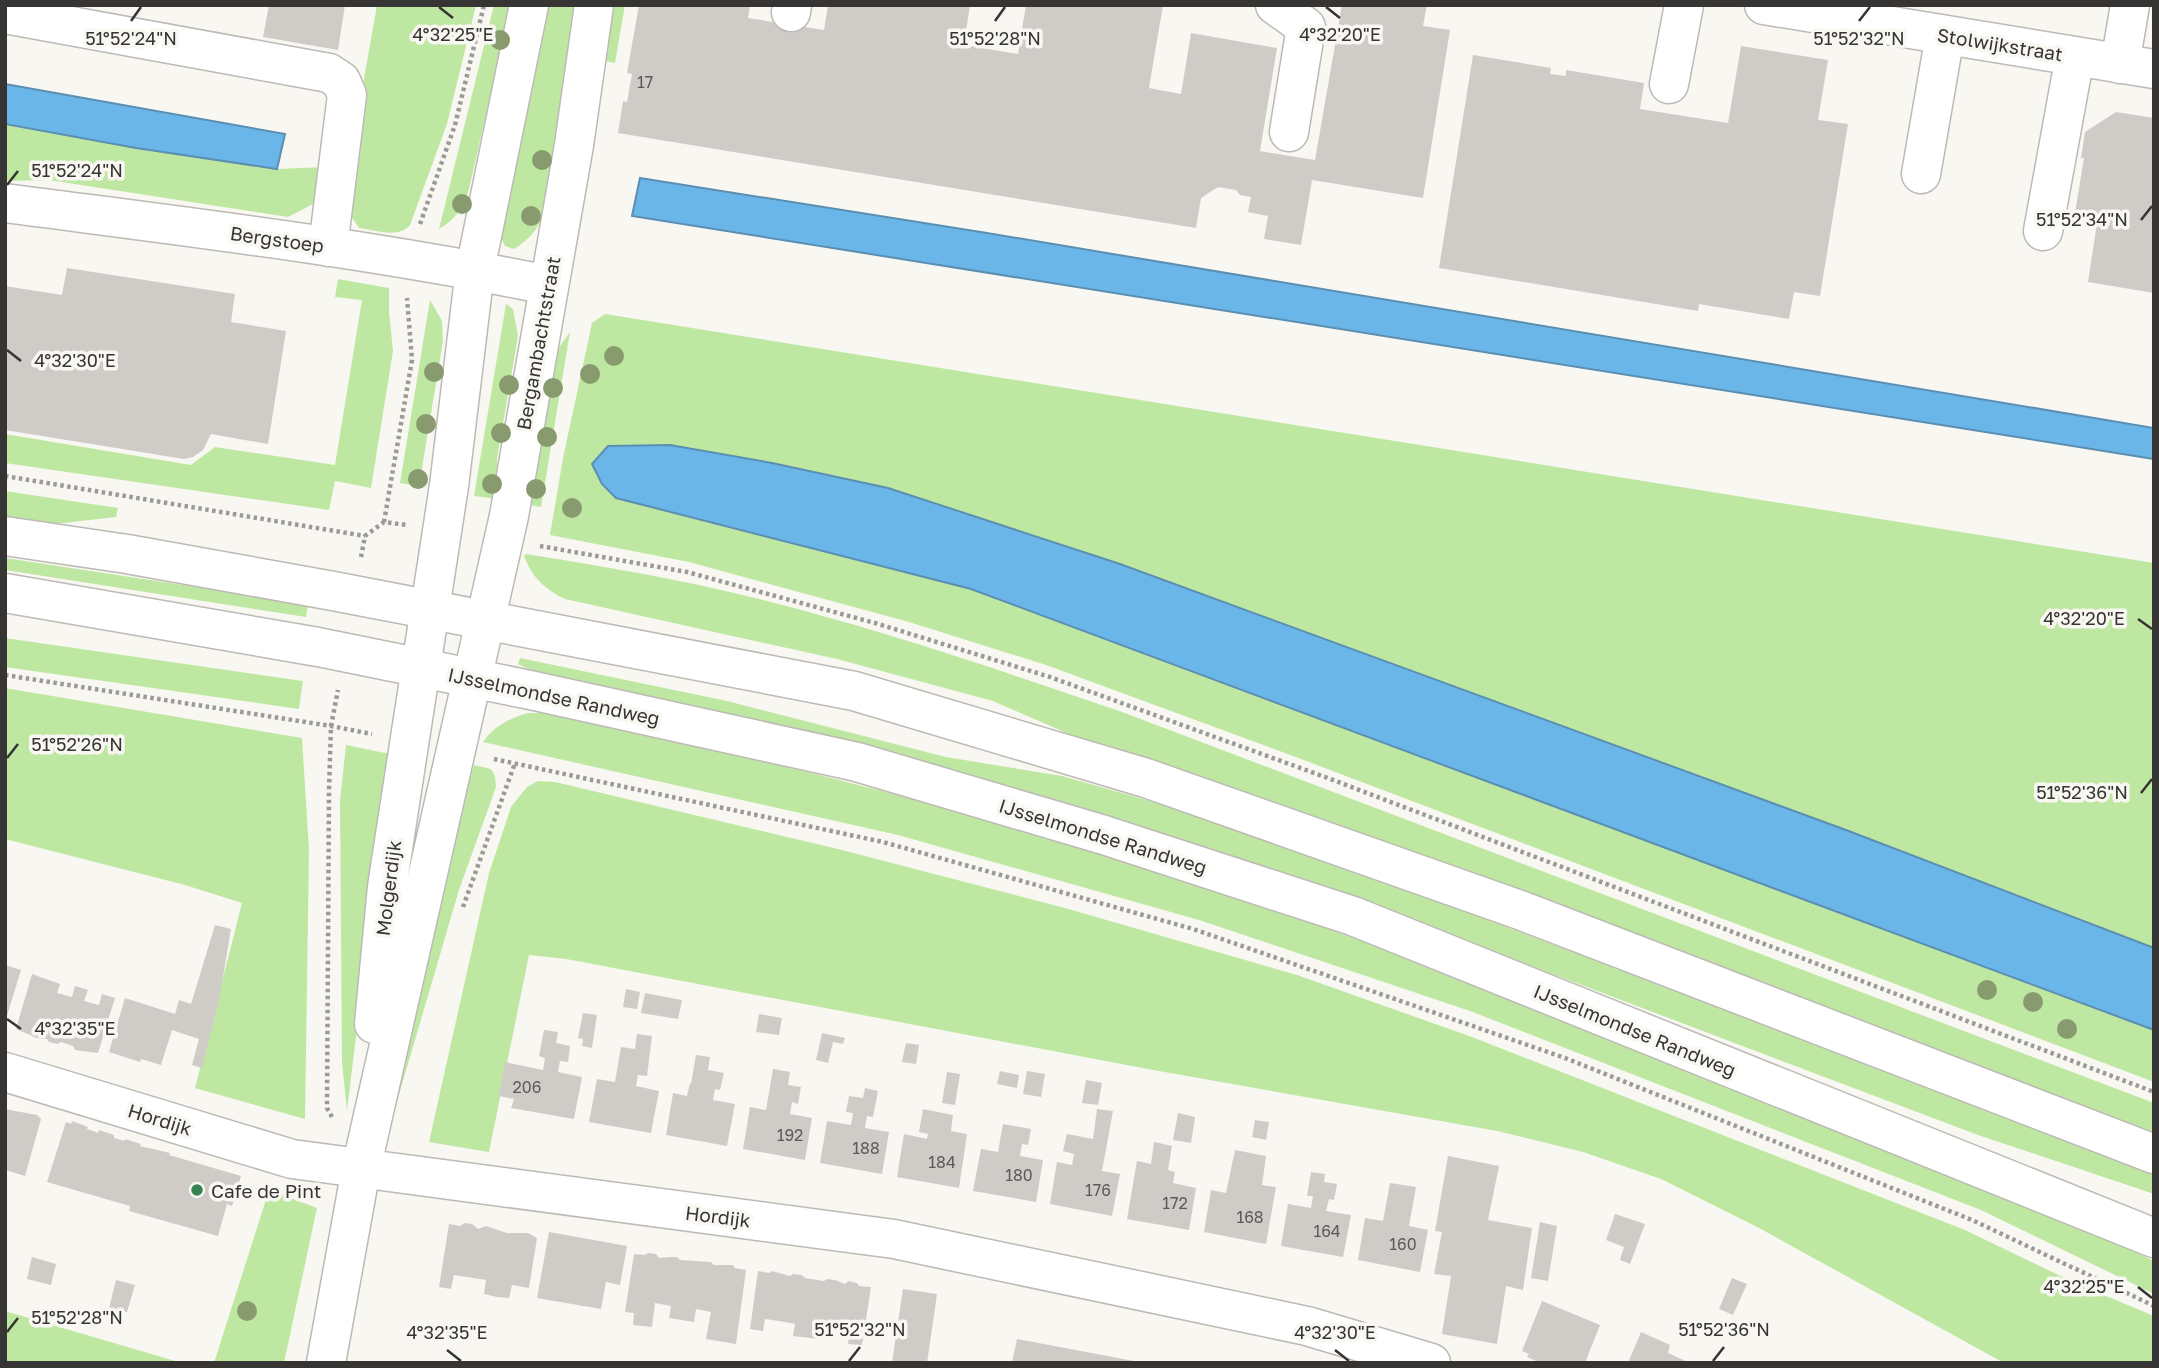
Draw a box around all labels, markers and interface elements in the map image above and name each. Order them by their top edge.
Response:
text: 4°32'25"E [413,23,493,45]
text: 4°32'20"E [1299,23,1381,45]
street label: Stolwijkstraat [1936,23,2064,65]
text: 51°52'24"N [85,27,177,49]
text: 51°52'28"N [949,27,1041,49]
text: 51°52'32"N [1813,27,1905,49]
house number: 17 [637,72,653,92]
text: 51°52'24"N [31,159,123,181]
text: 51°52'34"N [2036,208,2128,230]
street label: Bergstoep [229,221,325,257]
street label: Bergambachtstraat [511,254,565,432]
text: 4°32'30"E [34,349,116,371]
text: 4°32'20"E [2043,607,2125,629]
street label: IJsselmondse Randweg [446,662,662,730]
text: 51°52'26"N [31,733,123,755]
text: 51°52'36"N [2036,781,2128,803]
street label: IJsselmondse Randweg [996,793,1210,879]
street label: Molgerdijk [371,839,405,937]
street label: IJsselmondse Randweg [1531,979,1739,1081]
text: 4°32'35"E [35,1017,116,1039]
house number: 206 [513,1077,541,1097]
street label: Hordijk [125,1098,195,1140]
house number: 192 [777,1125,803,1145]
house number: 188 [852,1138,880,1158]
house number: 184 [928,1152,956,1172]
house number: 180 [1005,1165,1033,1185]
place label: Cafe de Pint [211,1179,321,1202]
house number: 176 [1085,1180,1111,1200]
marker: Cafe de Pint [189,1182,205,1198]
house number: 172 [1162,1193,1188,1213]
street label: Hordijk [684,1201,752,1231]
house number: 168 [1236,1207,1264,1227]
house number: 164 [1313,1221,1341,1241]
house number: 160 [1389,1234,1417,1254]
text: 4°32'25"E [2044,1275,2124,1297]
text: 51°52'28"N [31,1306,123,1328]
text: 51°52'32"N [814,1318,906,1340]
text: 51°52'36"N [1678,1318,1770,1340]
text: 4°32'35"E [407,1321,488,1343]
text: 4°32'30"E [1294,1321,1376,1343]

